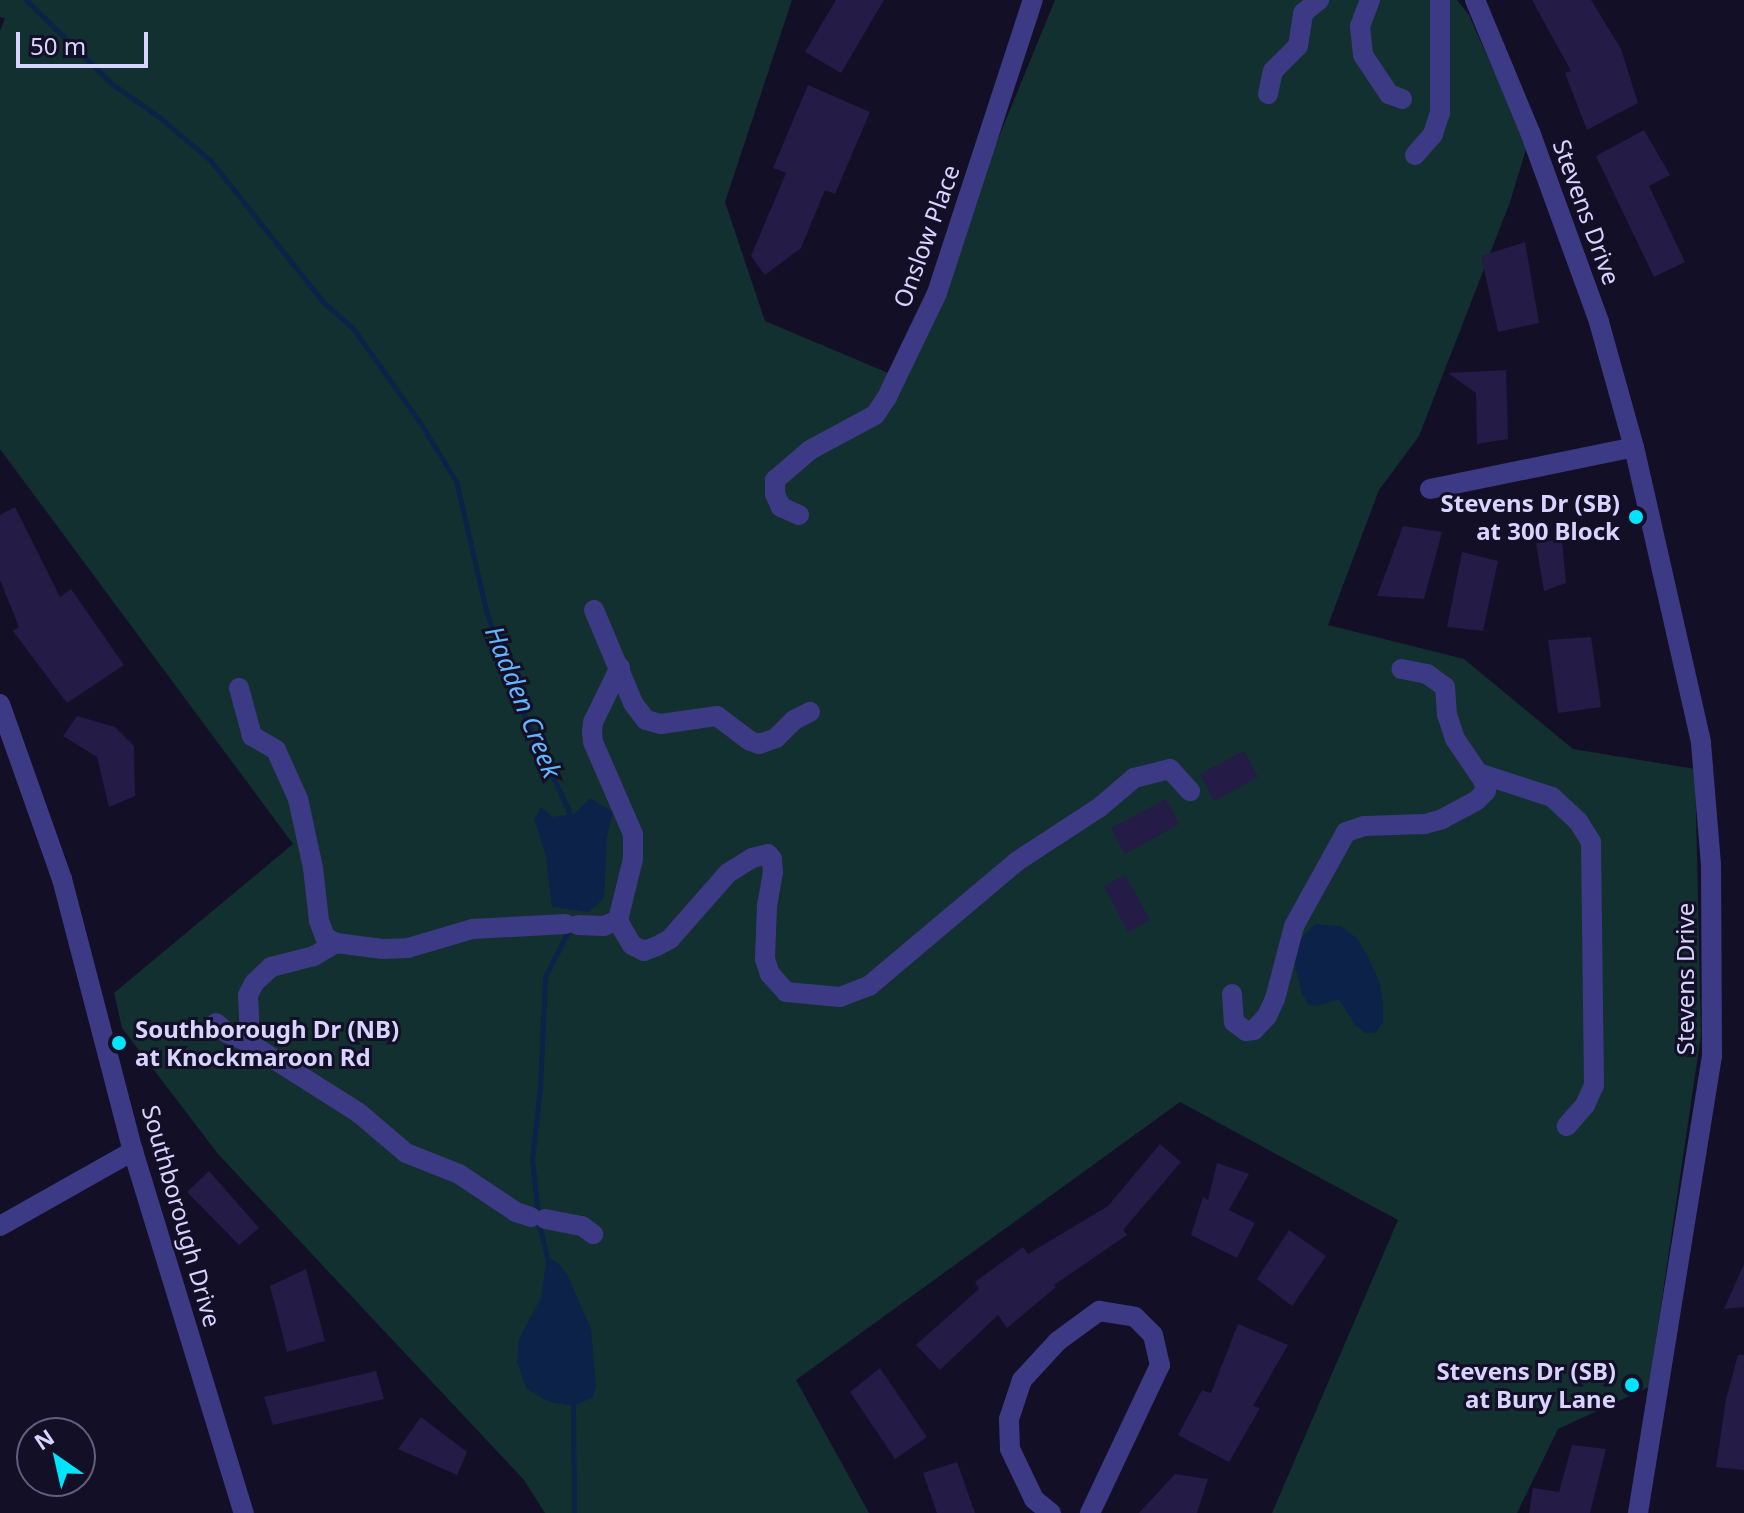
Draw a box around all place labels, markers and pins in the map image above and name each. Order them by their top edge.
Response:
place label: Stevens Dr (SB) at 300 Block [1441,489,1620,545]
marker: Stevens Dr (SB) at 300 Block [1627,508,1645,526]
place label: Southborough Dr (NB) at Knockmaroon Rd [135,1015,399,1071]
marker: Southborough Dr (NB) at Knockmaroon Rd [110,1034,128,1052]
place label: Stevens Dr (SB) at Bury Lane [1437,1357,1616,1413]
marker: Stevens Dr (SB) at Bury Lane [1623,1376,1641,1394]

